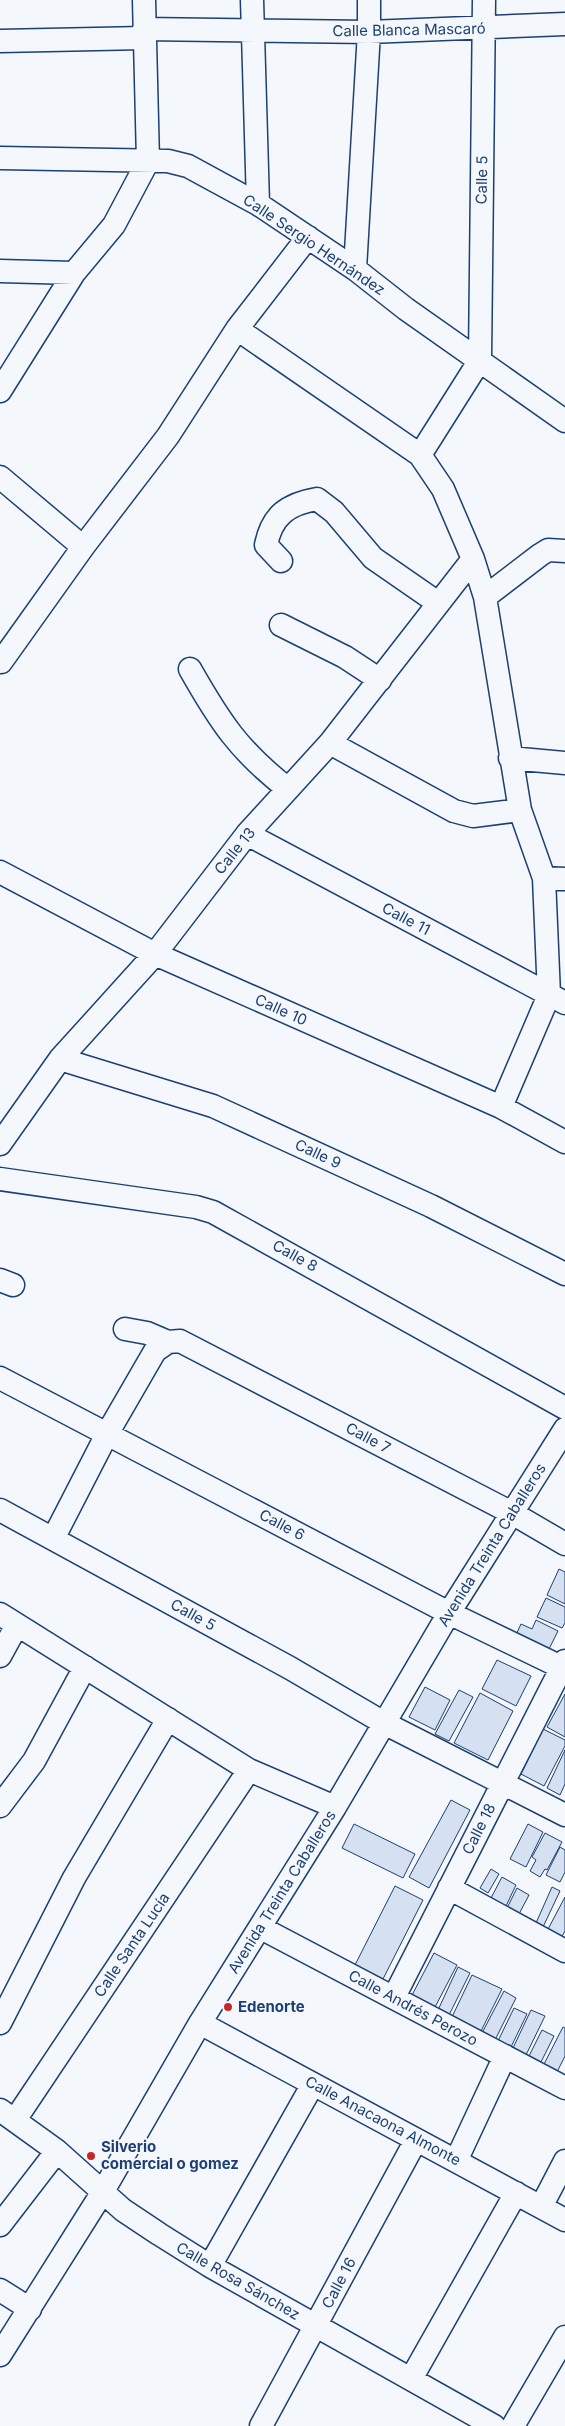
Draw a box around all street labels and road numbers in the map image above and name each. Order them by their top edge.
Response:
street label: Calle Blanca Mascaró [332,19,486,40]
street label: Calle 5 [472,155,491,205]
street label: Calle Sergio Hernández [240,190,389,299]
street label: Calle 13 [210,823,259,878]
street label: Calle 11 [379,898,434,939]
street label: Calle 10 [252,990,310,1029]
street label: Calle 9 [292,1135,344,1172]
street label: Calle 8 [269,1235,321,1276]
street label: Calle 7 [343,1418,394,1457]
street label: Avenida Treinta Caballeros [433,1459,550,1630]
street label: Calle 6 [256,1505,308,1544]
street label: Calle 5 [167,1594,219,1635]
street label: Calle 18 [458,1800,500,1858]
street label: Avenida Treinta Caballeros [223,1806,340,1977]
street label: Calle Santa Lucía [90,1889,174,2001]
street label: Calle Andrés Perozo [345,1965,481,2050]
street label: Calle Anacaona Almonte [302,2071,464,2170]
street label: Calle Rosa Sánchez [173,2237,304,2324]
street label: Calle 16 [317,2254,360,2312]

